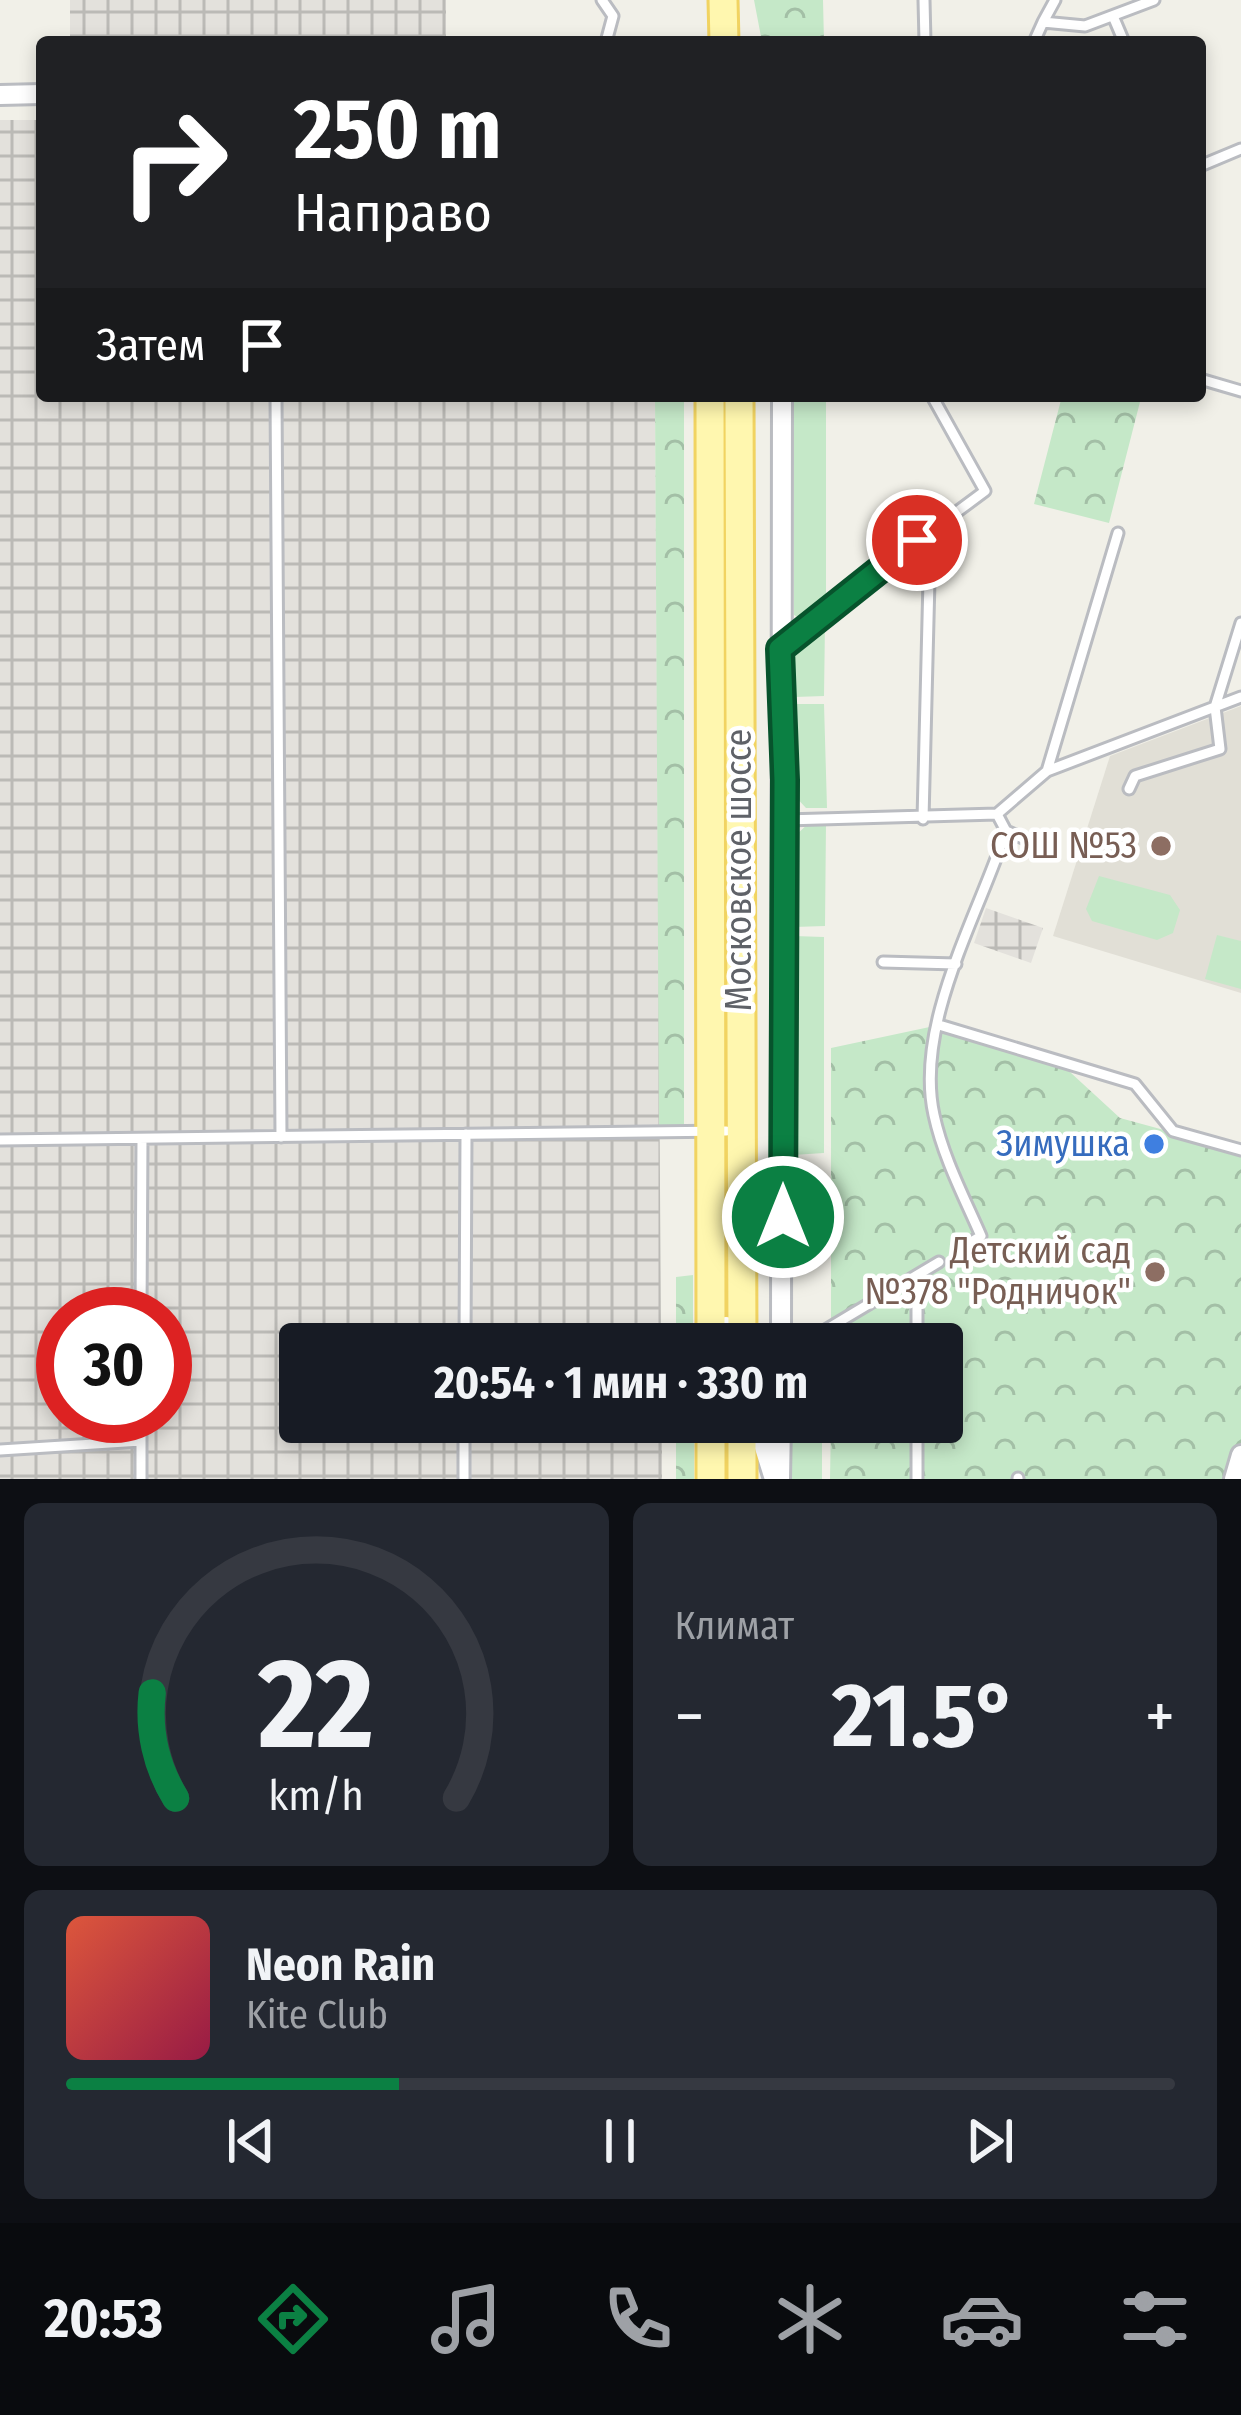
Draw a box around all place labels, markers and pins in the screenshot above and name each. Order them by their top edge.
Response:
pin [866,489,968,591]
place label: СОШ №53 [990,824,1137,868]
marker: СОШ №53 [1148,833,1174,859]
place label: Зимушка [996,1122,1130,1166]
marker: Зимушка [1141,1131,1167,1157]
place label: Детский сад №378 "Родничок" [865,1229,1131,1314]
marker: Детский сад №378 "Родничок" [1142,1259,1168,1285]

